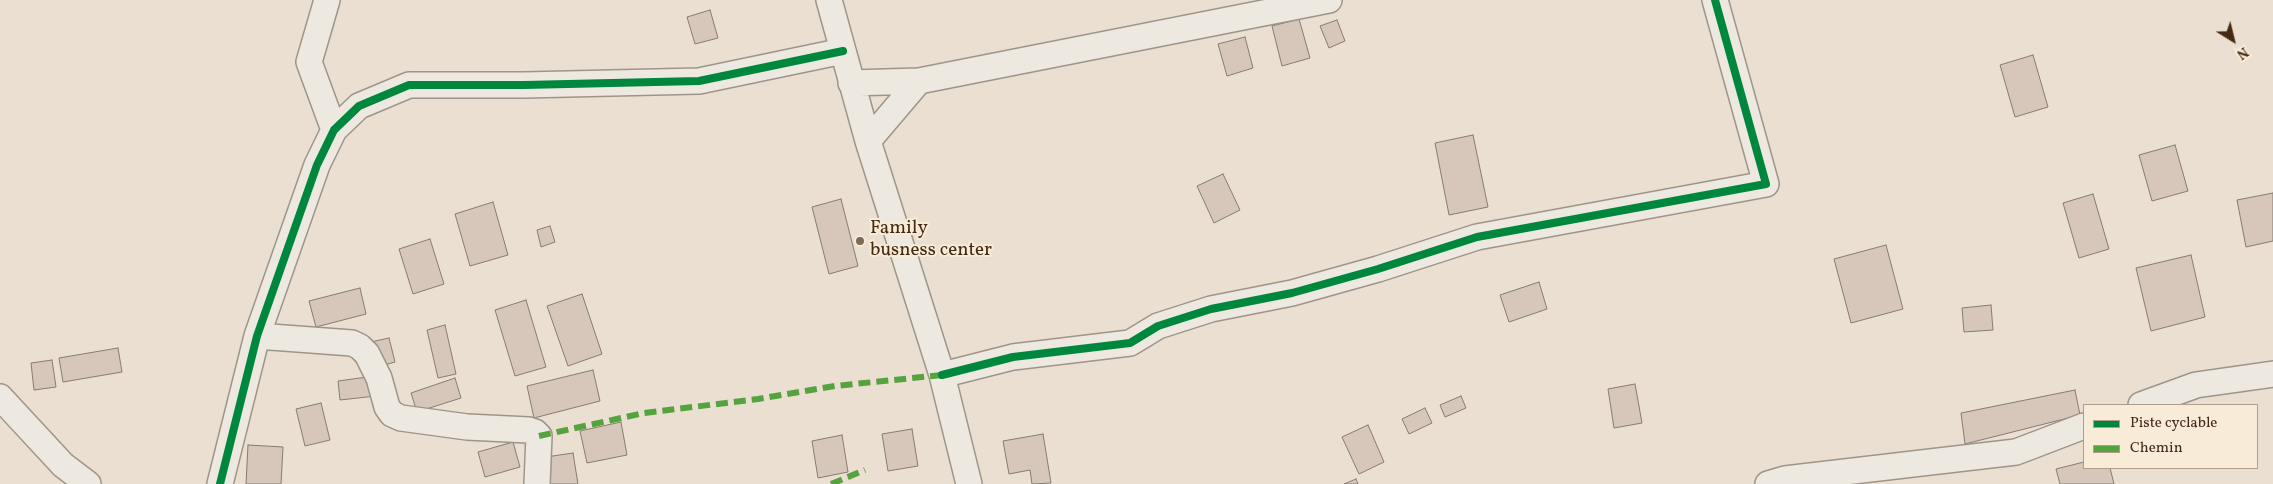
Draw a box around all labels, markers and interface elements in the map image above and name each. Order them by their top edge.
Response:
north arrow [2208,15,2258,65]
text: N [2232,42,2252,63]
place label: Family busness center [870,219,992,263]
marker: Family busness center [854,235,866,247]
legend [2083,404,2258,469]
text: Piste cyclable [2130,413,2217,434]
text: Chemin [2130,438,2183,459]

